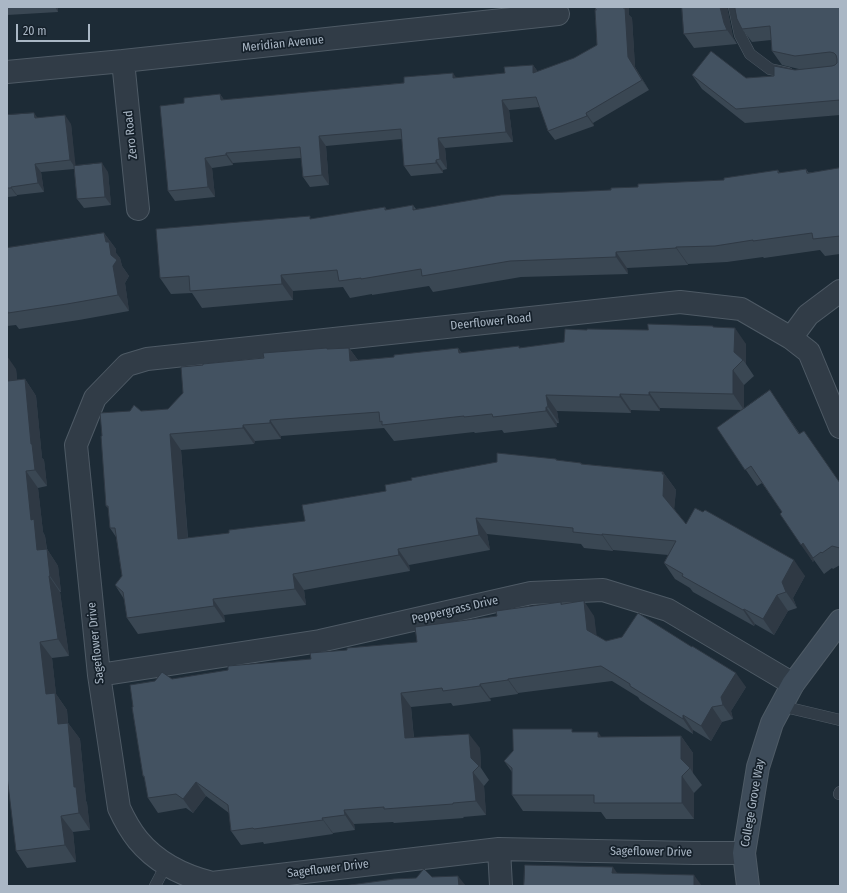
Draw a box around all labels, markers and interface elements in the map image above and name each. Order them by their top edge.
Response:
scale bar [18,16,92,42]
text: 20 m [23,24,47,38]
street label: Meridian Avenue [241,33,325,55]
street label: Zero Road [121,110,141,160]
street label: Deerflower Road [450,311,532,333]
street label: Peppergrass Drive [410,593,500,627]
street label: Sageflower Drive [85,601,107,685]
street label: College Grove Way [738,758,768,848]
street label: Sageflower Drive [610,844,692,860]
street label: Sageflower Drive [286,857,370,881]

